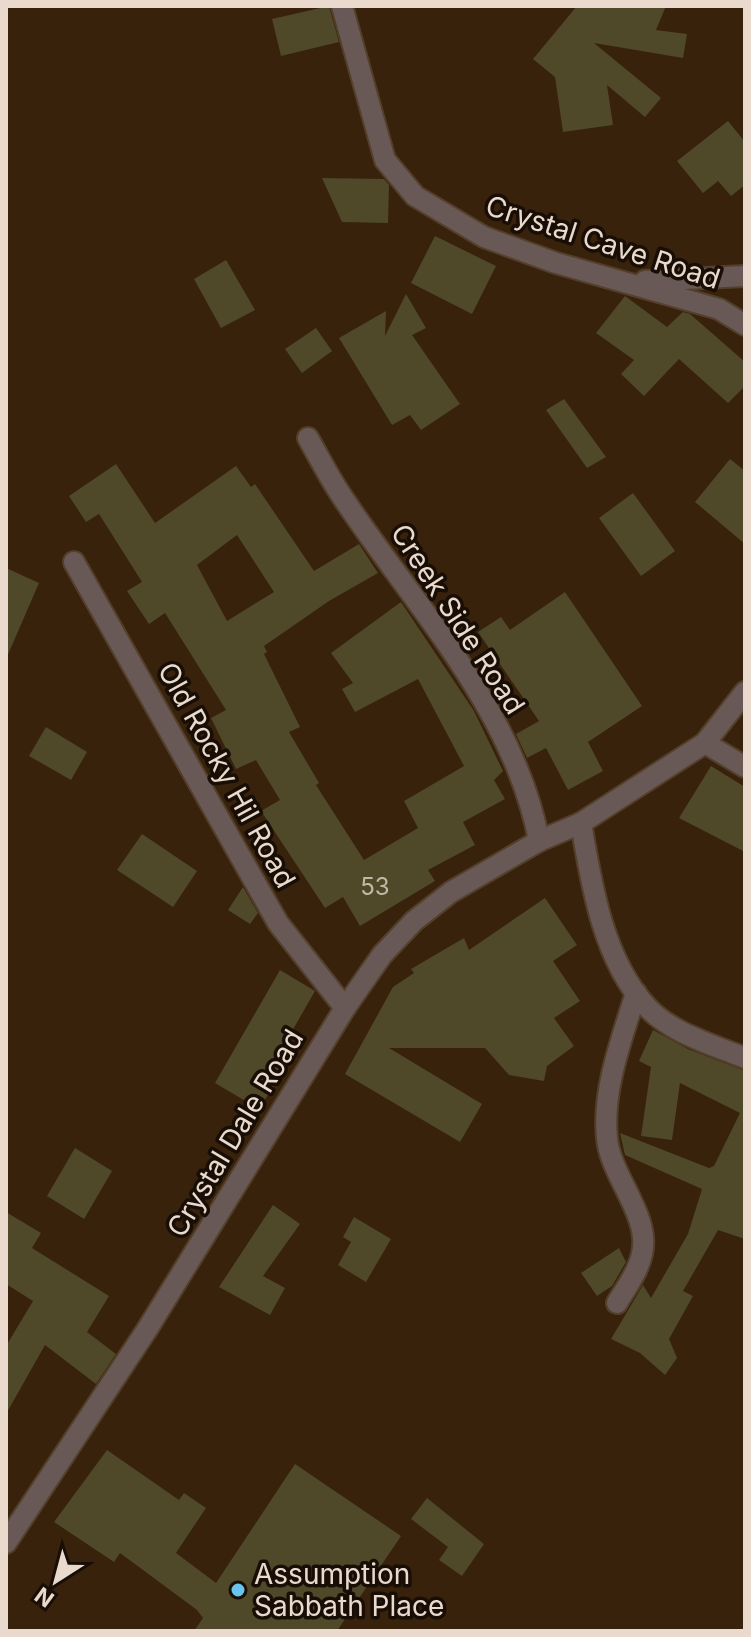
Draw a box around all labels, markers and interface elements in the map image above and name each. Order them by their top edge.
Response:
street label: Crystal Cave Road [482,188,724,296]
street label: Creek Side Road [384,517,532,721]
street label: Old Rocky Hil Road [151,656,303,894]
house number: 53 [360,872,390,901]
street label: Crystal Dale Road [160,1023,310,1243]
north arrow [16,1541,96,1621]
place label: Assumption Sabbath Place [254,1557,444,1623]
marker: Assumption Sabbath Place [229,1581,247,1599]
text: N [30,1582,59,1613]

